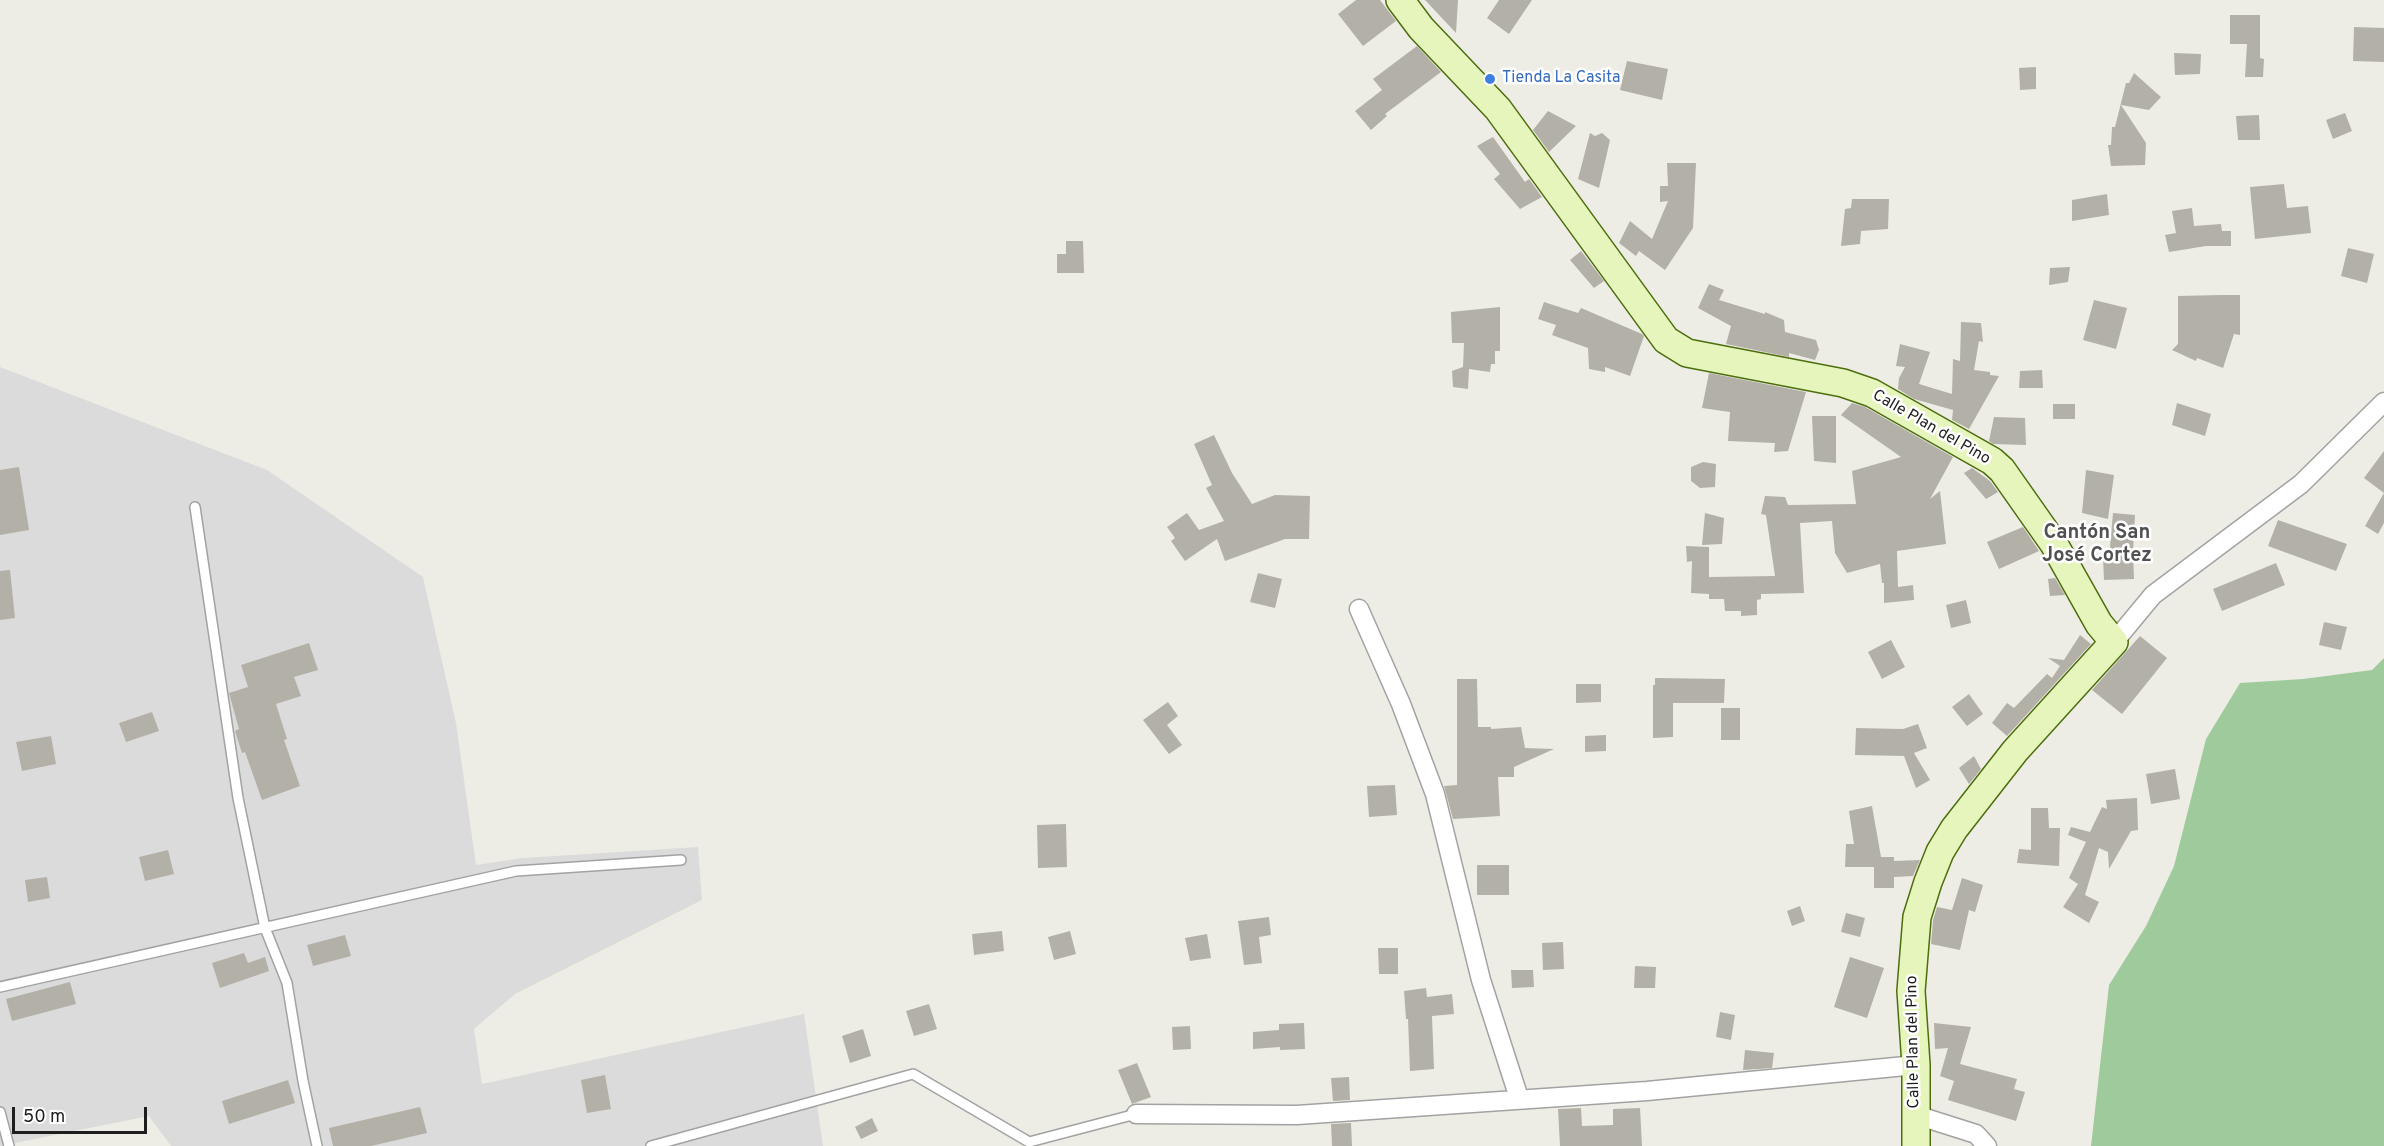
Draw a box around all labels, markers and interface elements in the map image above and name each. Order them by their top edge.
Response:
place label: Tienda La Casita [1502,69,1620,89]
marker: Tienda La Casita [1483,72,1497,86]
street label: Calle Plan del Pino [1869,386,1993,470]
district label: Cantón San José Cortez [2042,522,2152,569]
street label: Calle Plan del Pino [1903,975,1925,1109]
scale bar [15,1095,150,1133]
text: 50 m [23,1106,65,1129]

